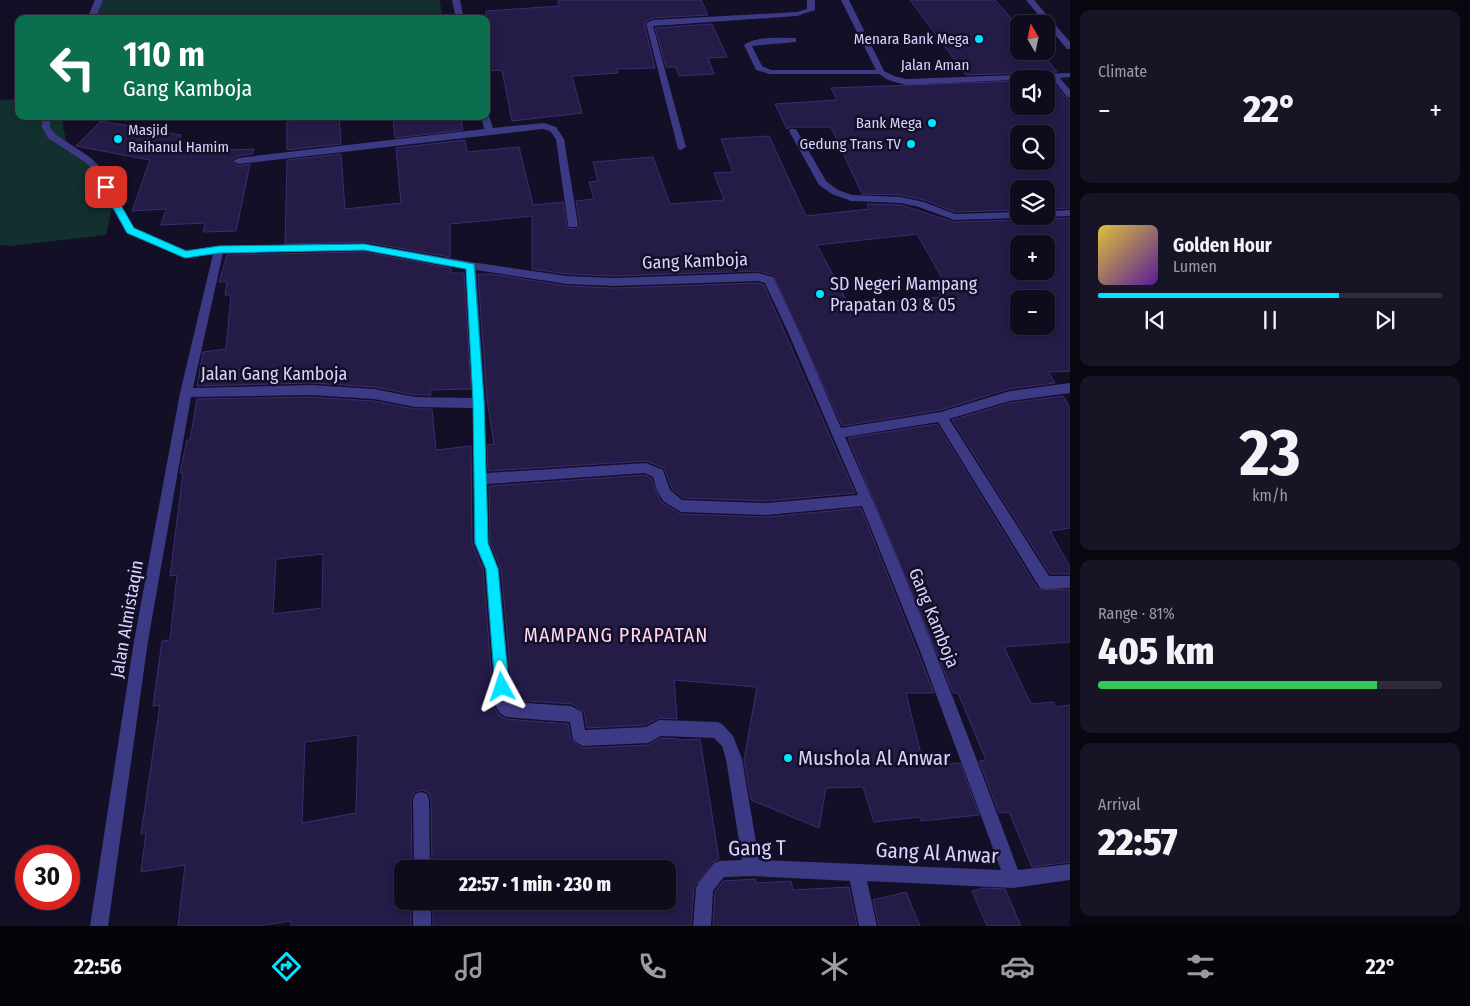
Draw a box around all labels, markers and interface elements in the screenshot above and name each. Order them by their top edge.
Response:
north arrow [1010,15,1055,60]
map controls [1010,15,1055,335]
place label: Menara Bank Mega [854,30,969,48]
text: 110 m [123,33,205,75]
marker: Menara Bank Mega [973,33,985,45]
icon: left [40,35,105,100]
street label: Jalan Aman [901,56,969,74]
text: Climate [1098,62,1147,81]
button: sound [1010,70,1055,115]
text: Gang Kamboja [123,75,252,102]
text: 22° [1243,86,1297,132]
text: − [1098,94,1111,127]
text: + [1429,94,1442,127]
place label: Bank Mega [856,114,922,132]
marker: Bank Mega [926,117,938,129]
place label: Masjid Raihanul Hamim [128,121,229,156]
button: search [1010,125,1055,170]
marker: Masjid Raihanul Hamim [112,133,124,145]
place label: Gedung Trans TV [800,135,901,153]
marker: Gedung Trans TV [905,138,917,150]
pin [85,166,127,208]
icon: arrive [92,173,120,201]
button: layers [1010,180,1055,225]
text: Golden Hour [1173,234,1272,257]
button: + [1010,235,1055,280]
street label: Gang Kamboja [642,248,748,274]
text: Lumen [1173,257,1217,276]
place label: SD Negeri Mampang Prapatan 03 & 05 [830,273,978,316]
marker: SD Negeri Mampang Prapatan 03 & 05 [814,288,826,300]
button: − [1010,290,1055,335]
icon: previous [1141,306,1169,334]
icon: pause [1256,306,1284,334]
icon: next [1371,306,1399,334]
street label: Jalan Gang Kamboja [201,363,347,385]
text: 23 [1240,414,1300,492]
text: km/h [1252,486,1288,505]
street label: Jalan Almistaqin [106,558,148,680]
street label: Gang Kamboja [904,565,964,671]
text: Range · 81% [1098,604,1175,623]
district label: MAMPANG PRAPATAN [524,623,708,647]
text: 405 km [1098,628,1214,674]
position arrow [475,660,527,712]
place label: Mushola Al Anwar [798,745,951,771]
marker: Mushola Al Anwar [782,752,794,764]
text: Arrival [1098,795,1140,814]
text: 22:57 [1098,819,1177,865]
street label: Gang T [728,834,786,862]
street label: Gang Al Anwar [875,837,1000,869]
speed limit sign: 30 [15,845,80,910]
text: 22:57 · 1 min · 230 m [459,873,611,896]
icon: directions [269,949,304,984]
icon: music [452,949,487,984]
icon: phone [635,949,670,984]
icon: climate [817,949,852,984]
icon: car [1000,949,1035,984]
icon: filters [1183,949,1218,984]
text: 22:56 [74,953,122,980]
text: 22° [1365,953,1396,980]

